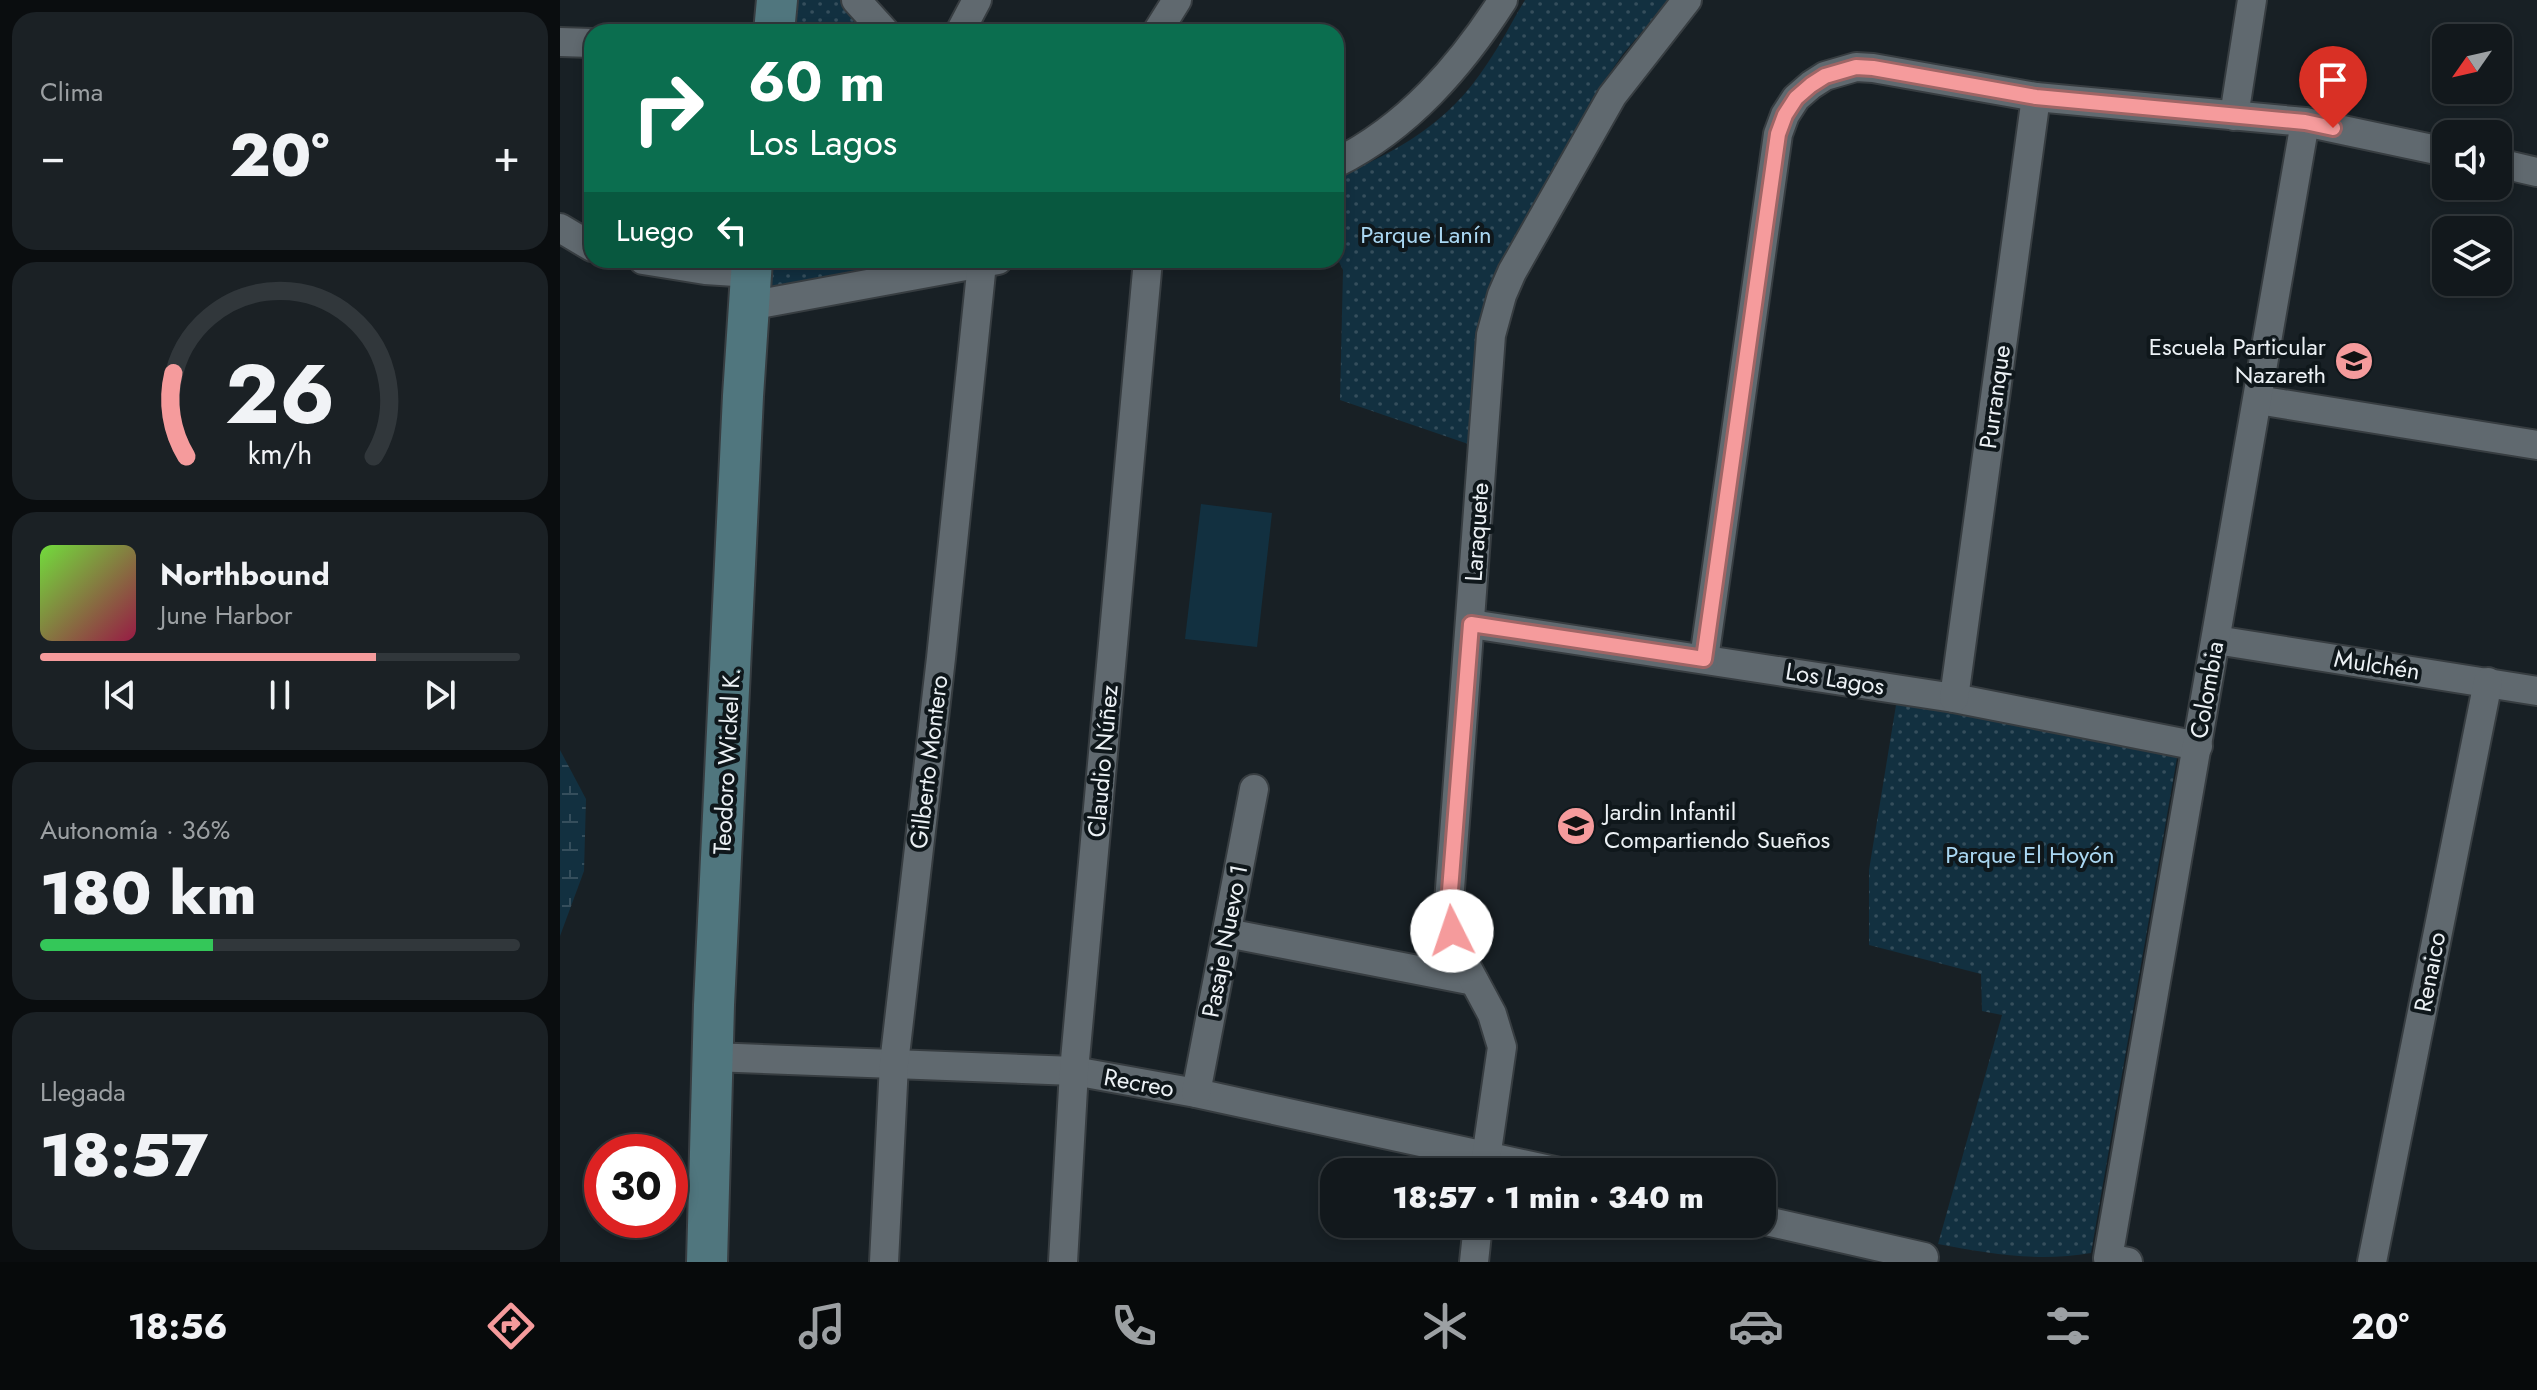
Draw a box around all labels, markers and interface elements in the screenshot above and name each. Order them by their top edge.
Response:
north arrow [2432,24,2512,104]
map controls [2432,24,2512,296]
text: 60 m [748,41,885,122]
pin [2299,46,2367,128]
icon: right [616,56,720,160]
icon: arrive [2311,58,2355,102]
text: Clima [40,73,103,111]
text: 20° [230,112,329,199]
text: Los Lagos [748,116,897,168]
button: sound [2432,120,2512,200]
text: − [40,124,66,188]
text: + [493,124,520,188]
icon: left [710,208,754,252]
text: Luego [616,209,694,252]
button: layers [2432,216,2512,296]
park label: Parque Lanín [1360,217,1492,252]
place label: Escuela Particular Nazareth [2149,329,2327,392]
text: 26 [225,334,335,454]
school or university icon: Escuela Particular Nazareth [2333,340,2375,382]
street label: Purranque [1970,343,2019,451]
text: km/h [248,433,312,475]
street label: Laraquete [1456,481,1497,583]
text: Northbound [160,553,330,596]
text: June Harbor [160,596,293,634]
street label: Colombia [2181,638,2232,741]
street label: Mulchén [2332,640,2423,689]
street label: Los Lagos [1783,653,1887,704]
street label: Teodoro Wickel K. [704,667,749,855]
icon: previous [98,673,142,717]
icon: pause [258,673,302,717]
icon: next [418,673,462,717]
street label: Gilberto Montero [900,673,957,851]
street label: Claudio Núñez [1078,683,1127,839]
place label: Jardin Infantil Compartiendo Sueños [1601,794,1830,857]
school or university icon: Jardin Infantil Compartiendo Sueños [1555,805,1597,847]
text: Autonomía · 36% [40,811,230,849]
park label: Parque El Hoyón [1945,837,2115,872]
text: 180 km [40,850,257,937]
street label: Pasaje Nuevo 1 [1193,861,1257,1020]
position arrow [1410,889,1494,973]
street label: Renaico [2405,929,2454,1015]
street label: Recreo [1101,1059,1177,1106]
text: Llegada [40,1073,126,1111]
text: 18:57 [40,1112,208,1199]
speed limit sign: 30 [584,1134,688,1238]
text: 18:57 · 1 min · 340 m [1392,1176,1704,1219]
icon: directions [483,1298,539,1354]
icon: music [794,1298,850,1354]
icon: phone [1106,1298,1162,1354]
icon: climate [1417,1298,1473,1354]
icon: car [1728,1298,1784,1354]
icon: filters [2040,1298,2096,1354]
text: 18:56 [128,1300,227,1352]
text: 20° [2351,1300,2409,1352]

